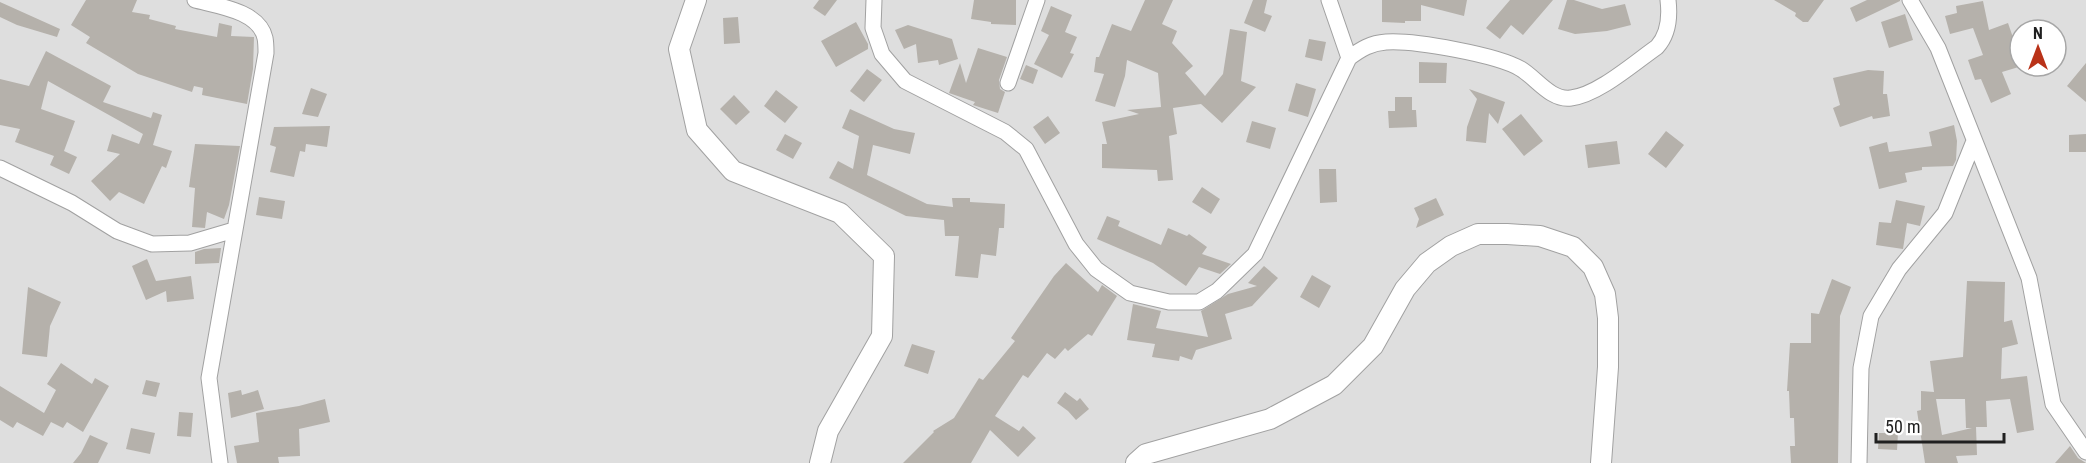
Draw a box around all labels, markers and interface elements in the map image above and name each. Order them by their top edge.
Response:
north arrow [2008,18,2068,78]
text: N [2033,24,2043,43]
scale bar [1876,406,2004,444]
text: 50 m [1885,416,1920,437]

